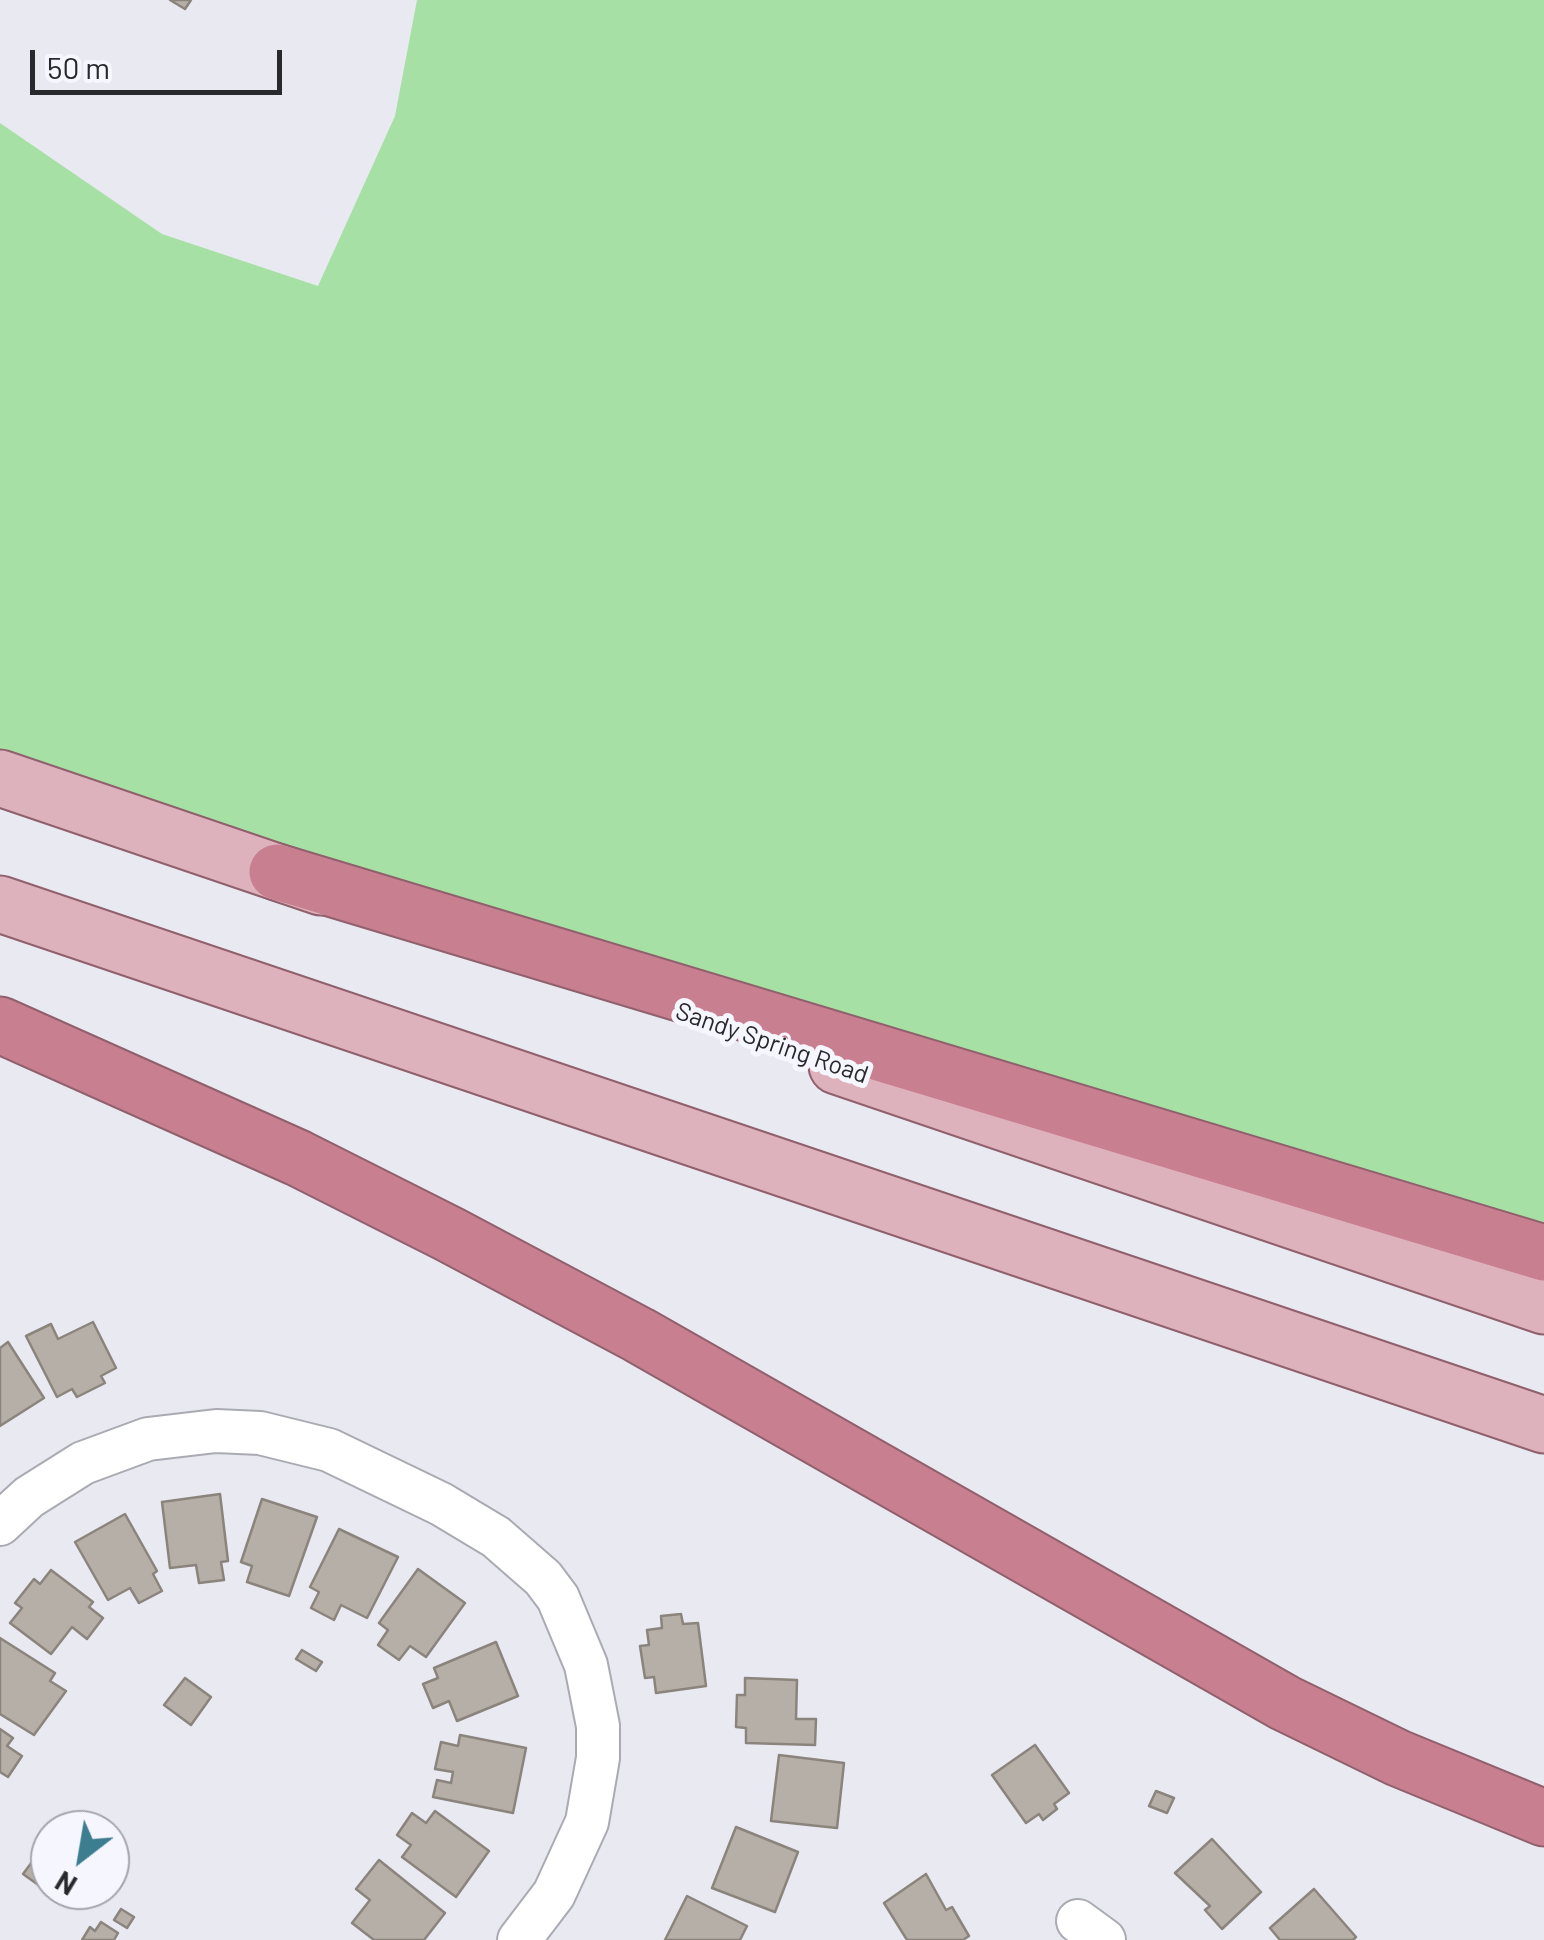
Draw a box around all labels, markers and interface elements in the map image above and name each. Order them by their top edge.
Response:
scale bar [35,30,288,92]
text: 50 m [47,49,110,85]
street label: Sandy Spring Road [672,996,872,1090]
north arrow [30,1810,130,1910]
text: N [49,1865,82,1903]

